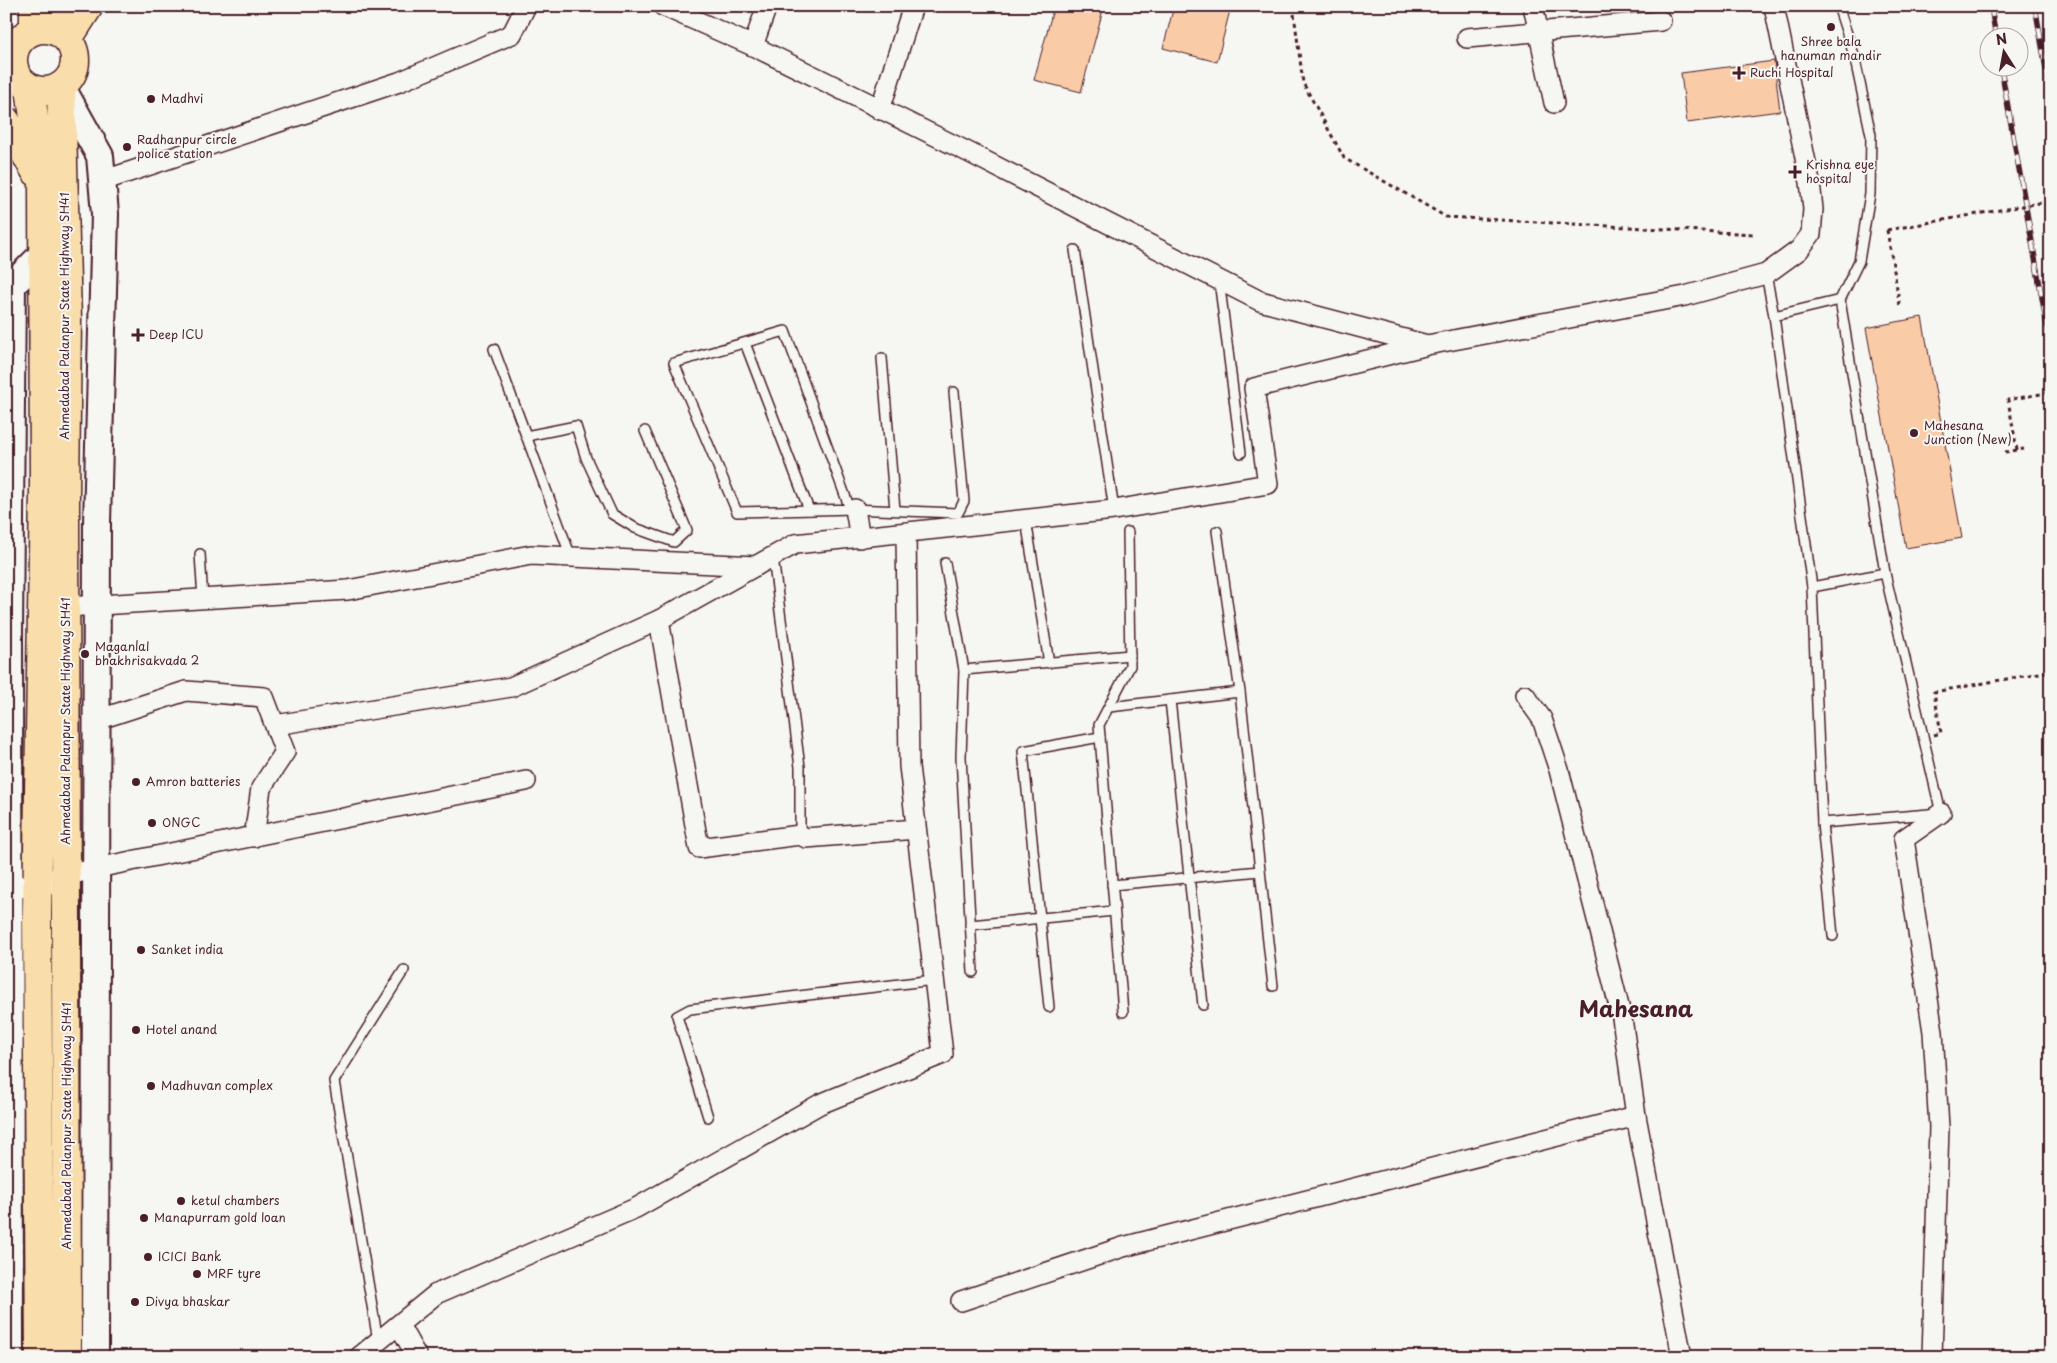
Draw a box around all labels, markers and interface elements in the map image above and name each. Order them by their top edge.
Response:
marker: Shree bala hanuman mandir [1825,21,1837,33]
text: N [1994,27,2009,50]
north arrow [1980,28,2030,78]
place label: Shree bala hanuman mandir [1781,32,1882,64]
place label: Ruchi Hospital [1750,63,1834,81]
marker: Ruchi Hospital [1732,66,1746,80]
place label: Madhvi [161,89,203,107]
marker: Madhvi [145,93,157,105]
place label: Radhanpur circle police station [137,130,237,162]
marker: Radhanpur circle police station [121,141,133,153]
place label: Krishna eye hospital [1806,155,1875,187]
marker: Krishna eye hospital [1788,165,1802,179]
street label: Ahmedabad Palanpur State Highway SH41 [55,192,73,440]
place label: Deep ICU [149,325,204,343]
marker: Deep ICU [131,328,145,342]
place label: Mahesana Junction (New) [1924,416,2012,448]
marker: Mahesana Junction (New) [1908,427,1920,439]
street label: Ahmedabad Palanpur State Highway SH41 [56,597,74,845]
place label: Maganlal bhakhrisakvada 2 [95,637,199,669]
marker: Maganlal bhakhrisakvada 2 [79,648,91,660]
place label: Amron batteries [146,772,241,790]
marker: Amron batteries [130,776,142,788]
place label: ONGC [162,813,200,831]
marker: ONGC [146,817,158,829]
place label: Sanket india [151,940,224,958]
marker: Sanket india [135,944,147,956]
district label: Mahesana [1579,991,1694,1024]
street label: Ahmedabad Palanpur State Highway SH41 [57,1002,75,1250]
place label: Hotel anand [146,1020,218,1038]
marker: Hotel anand [130,1024,142,1036]
place label: Madhuvan complex [161,1076,273,1094]
marker: Madhuvan complex [145,1080,157,1092]
place label: ketul chambers [191,1191,280,1209]
marker: ketul chambers [175,1195,187,1207]
place label: Manapurram gold loan [154,1208,286,1226]
marker: Manapurram gold loan [138,1212,150,1224]
place label: ICICI Bank [158,1247,221,1265]
marker: ICICI Bank [142,1251,154,1263]
place label: MRF tyre [207,1264,261,1282]
marker: MRF tyre [191,1268,203,1280]
place label: Divya bhaskar [145,1292,230,1310]
marker: Divya bhaskar [129,1296,141,1308]

